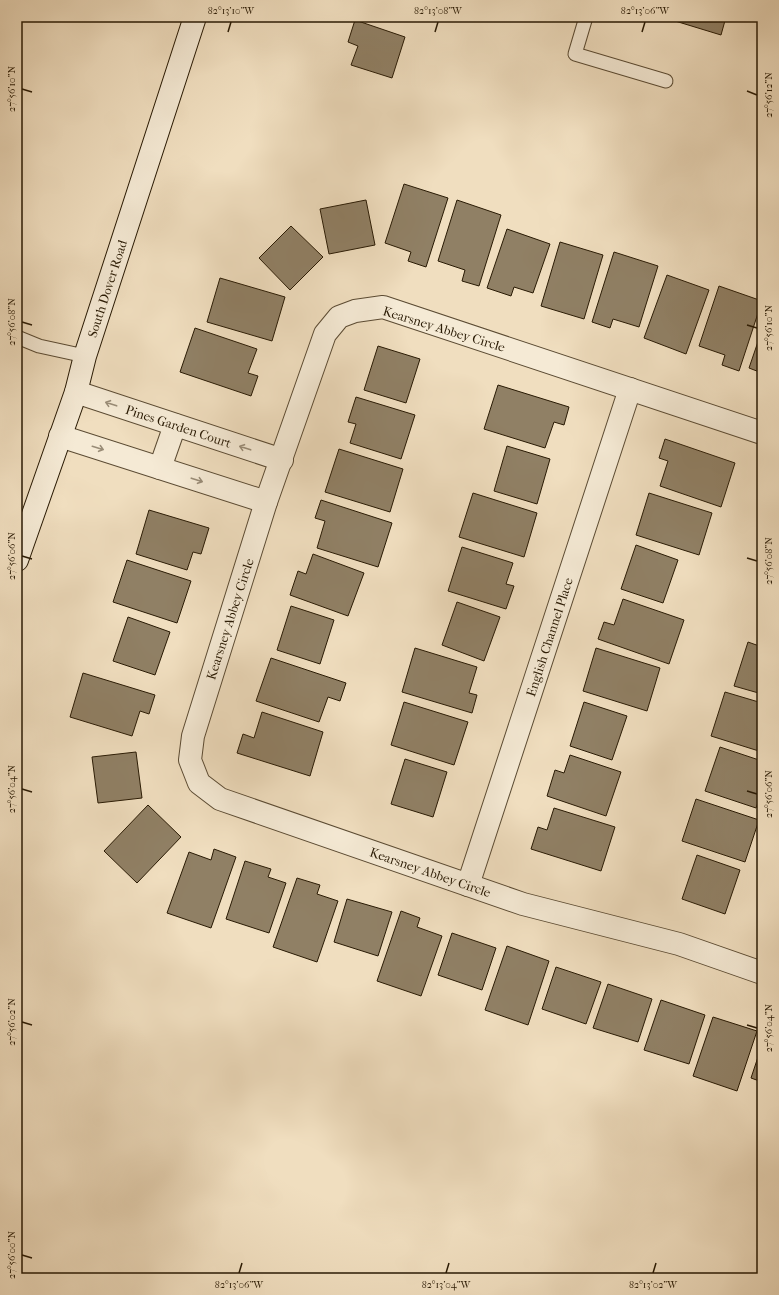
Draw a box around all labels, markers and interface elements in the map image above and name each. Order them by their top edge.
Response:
text: 82°13'10"W [208,5,255,17]
text: 82°13'08"W [414,5,463,17]
text: 82°13'06"W [621,5,670,17]
text: 27°56'10"N [6,66,18,112]
text: 27°56'12"N [763,72,775,118]
street label: South Dover Road [84,237,130,339]
text: 27°56'08"N [6,298,18,346]
street label: Kearsney Abbey Circle [381,303,507,355]
text: 27°56'10"N [763,305,775,351]
one-way arrow [105,399,117,407]
street label: Pines Garden Court [124,401,234,450]
one-way arrow [239,443,251,451]
one-way arrow [91,445,104,452]
one-way arrow [191,477,204,484]
text: 27°56'06"N [6,532,18,580]
text: 27°56'08"N [763,537,775,585]
street label: Kearsney Abbey Circle [203,556,257,682]
street label: English Channel Place [523,575,576,698]
text: 27°56'04"N [6,764,18,813]
text: 27°56'06"N [763,770,775,818]
street label: Kearsney Abbey Circle [368,844,494,900]
text: 27°56'02"N [6,998,18,1046]
text: 27°56'04"N [763,1003,775,1052]
text: 27°56'00"N [6,1231,18,1279]
text: 82°13'06"W [215,1279,264,1291]
text: 82°13'04"W [422,1279,472,1291]
text: 82°13'02"W [629,1279,678,1291]

